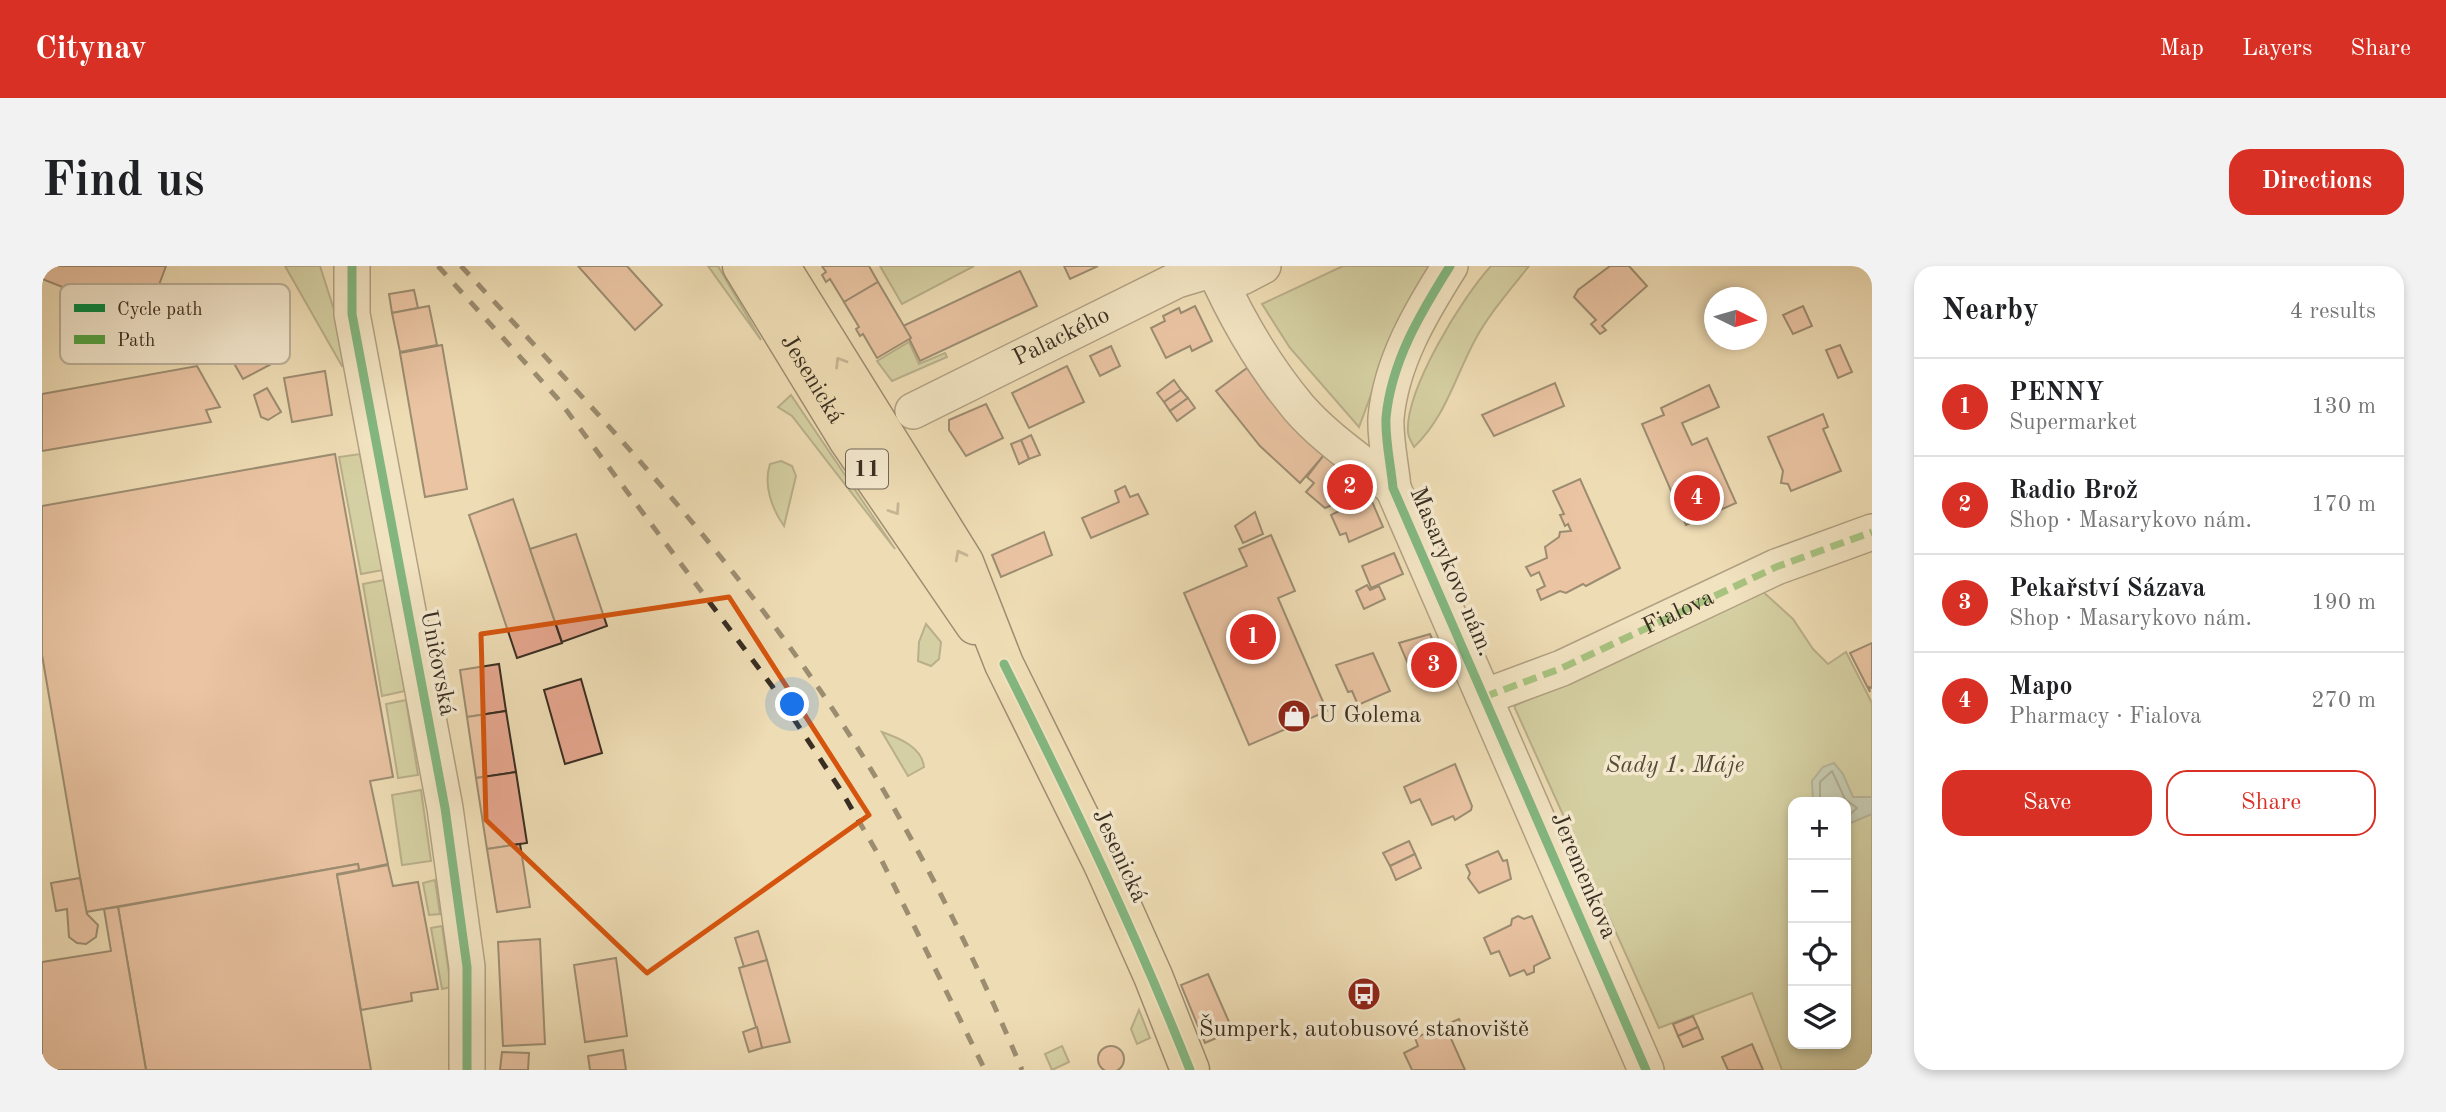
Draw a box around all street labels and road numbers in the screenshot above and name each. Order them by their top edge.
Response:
street label: Palackého [1010,303,1114,371]
street label: Jesenická [775,331,848,428]
road number: 11 [846,450,888,488]
street label: Masarykovo nám. [1405,484,1497,660]
street label: Fialova [1639,586,1718,640]
street label: Uničovská [415,608,459,718]
street label: Jesenická [1087,806,1151,906]
street label: Jeremenkova [1546,809,1620,943]

